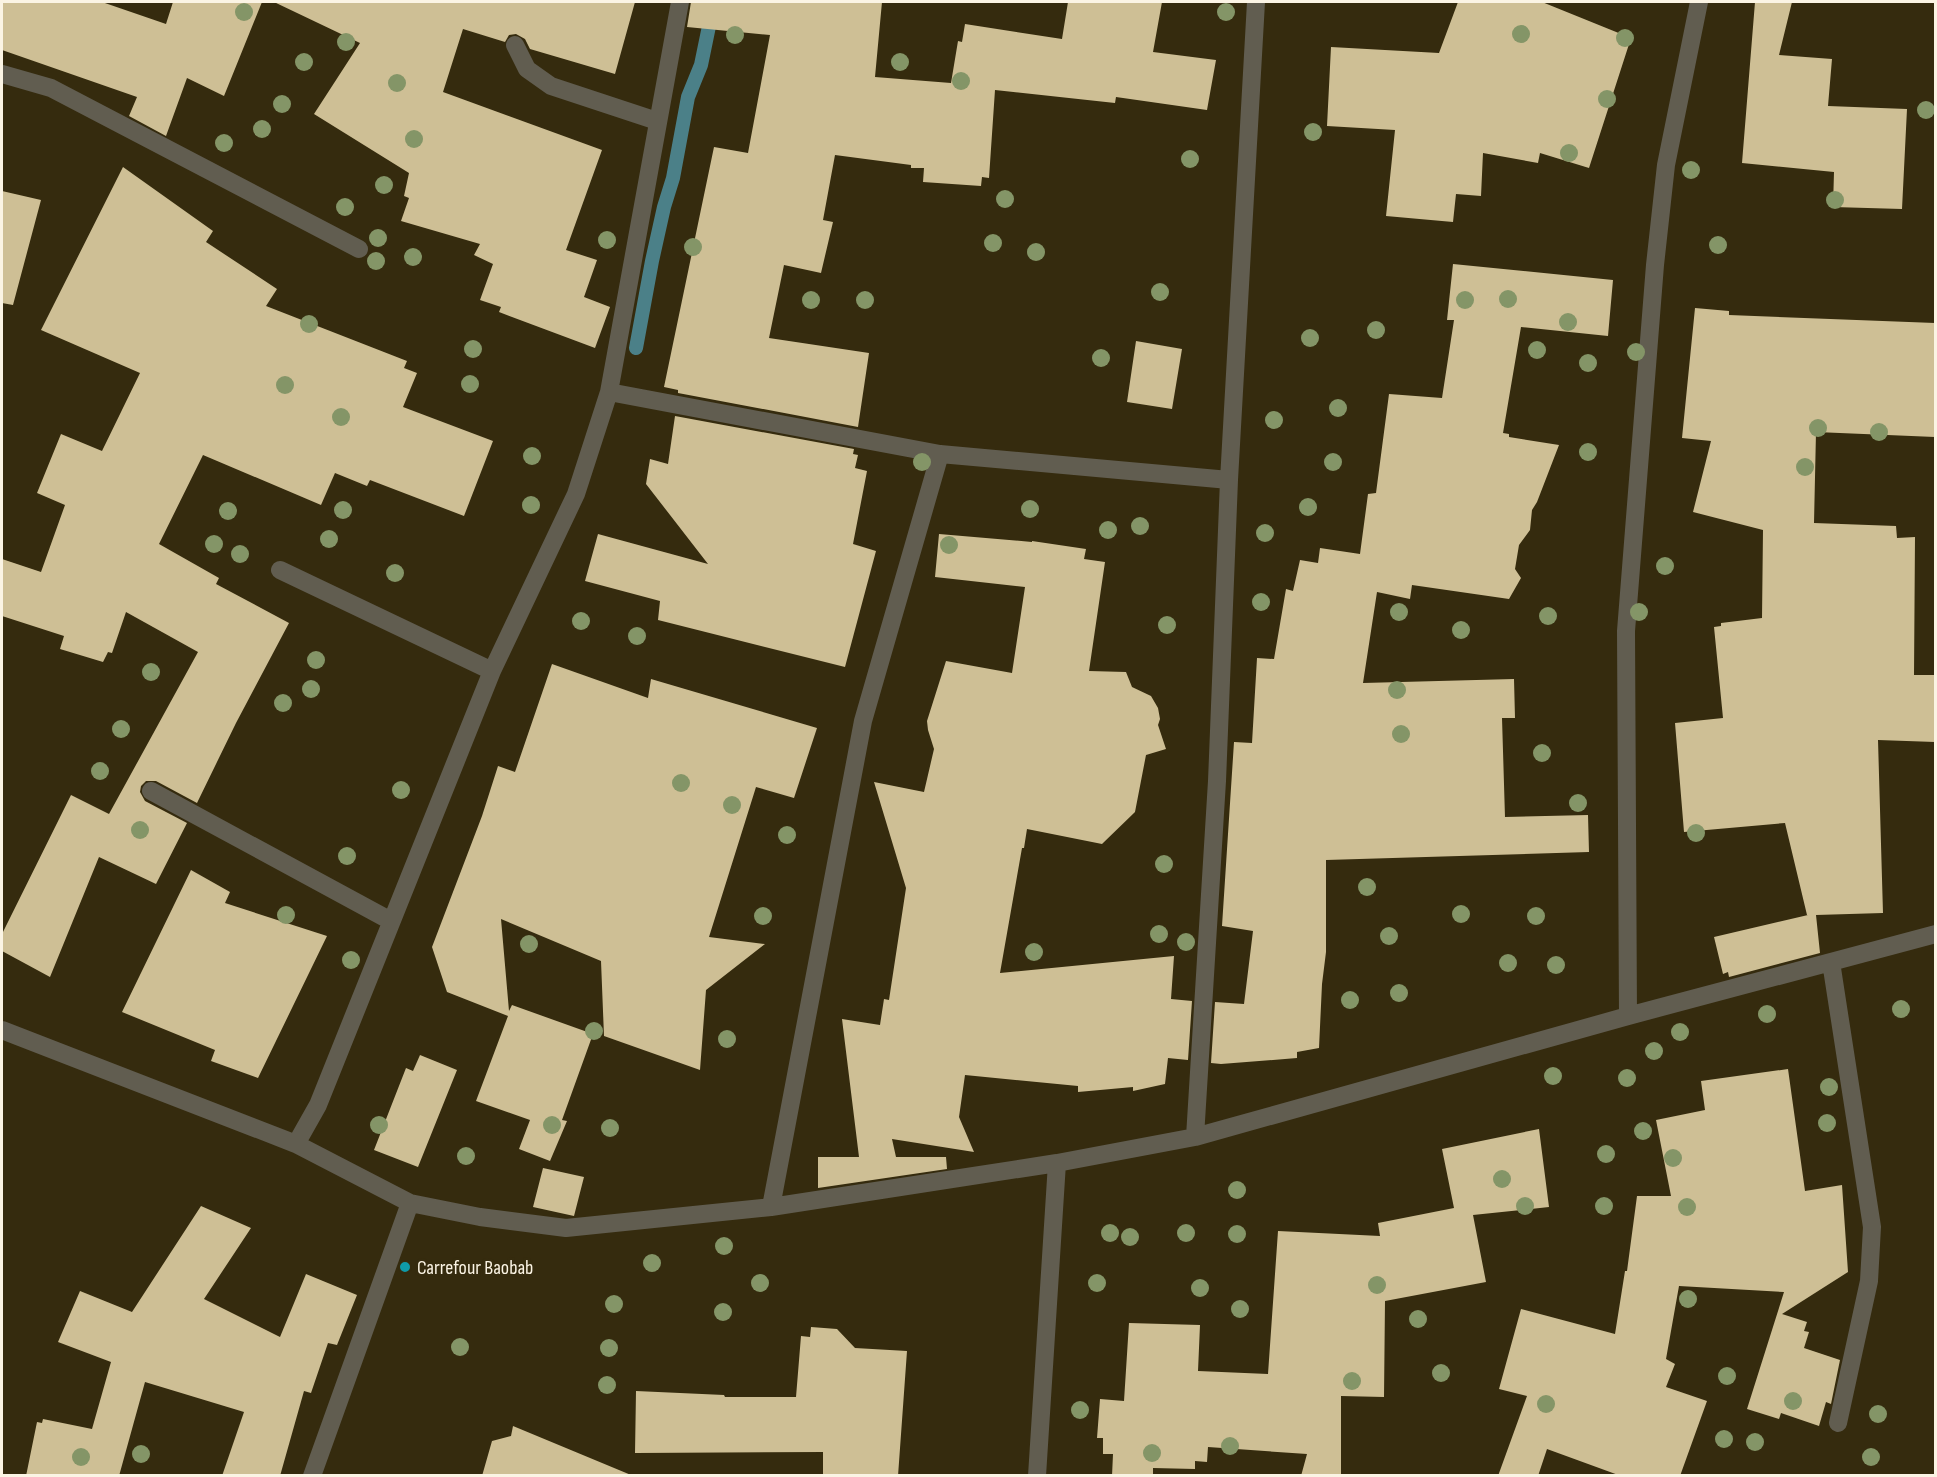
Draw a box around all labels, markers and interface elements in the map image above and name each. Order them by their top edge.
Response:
place label: Carrefour Baobab [417,1256,533,1280]
marker: Carrefour Baobab [398,1260,412,1274]

